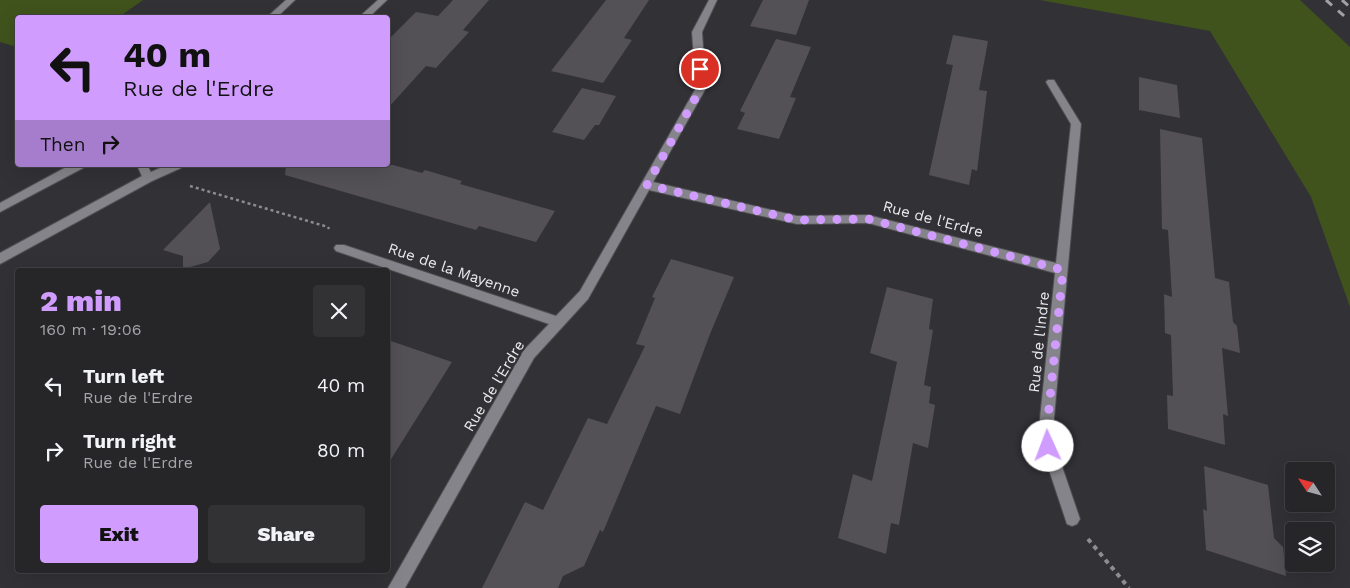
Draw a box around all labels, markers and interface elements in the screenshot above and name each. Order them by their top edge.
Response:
text: 40 m [123,34,211,76]
icon: left [40,35,105,100]
pin [679,48,721,90]
icon: arrive [686,55,714,83]
text: Rue de l'Erdre [123,76,274,101]
icon: right [96,130,124,158]
text: Then [40,133,86,156]
street label: Rue de l'Erdre [881,197,985,241]
street label: Rue de la Mayenne [386,239,522,301]
text: 2 min [40,283,122,318]
button: close [313,285,365,337]
street label: Rue de l'Indre [1025,291,1053,393]
text: 160 m · 19:06 [40,320,141,339]
street label: Rue de l'Erdre [460,337,528,435]
text: Turn left [83,365,164,388]
icon: left [40,372,68,400]
text: 40 m [317,374,365,397]
text: Rue de l'Erdre [83,388,193,407]
position arrow [1021,419,1073,471]
text: Turn right [83,430,176,453]
icon: right [40,437,68,465]
text: 80 m [317,439,365,462]
text: Rue de l'Erdre [83,453,193,472]
north arrow [1285,462,1335,512]
map controls [1285,462,1335,572]
button: Exit [40,505,198,563]
button: Share [208,505,365,563]
button: layers [1285,522,1335,572]

